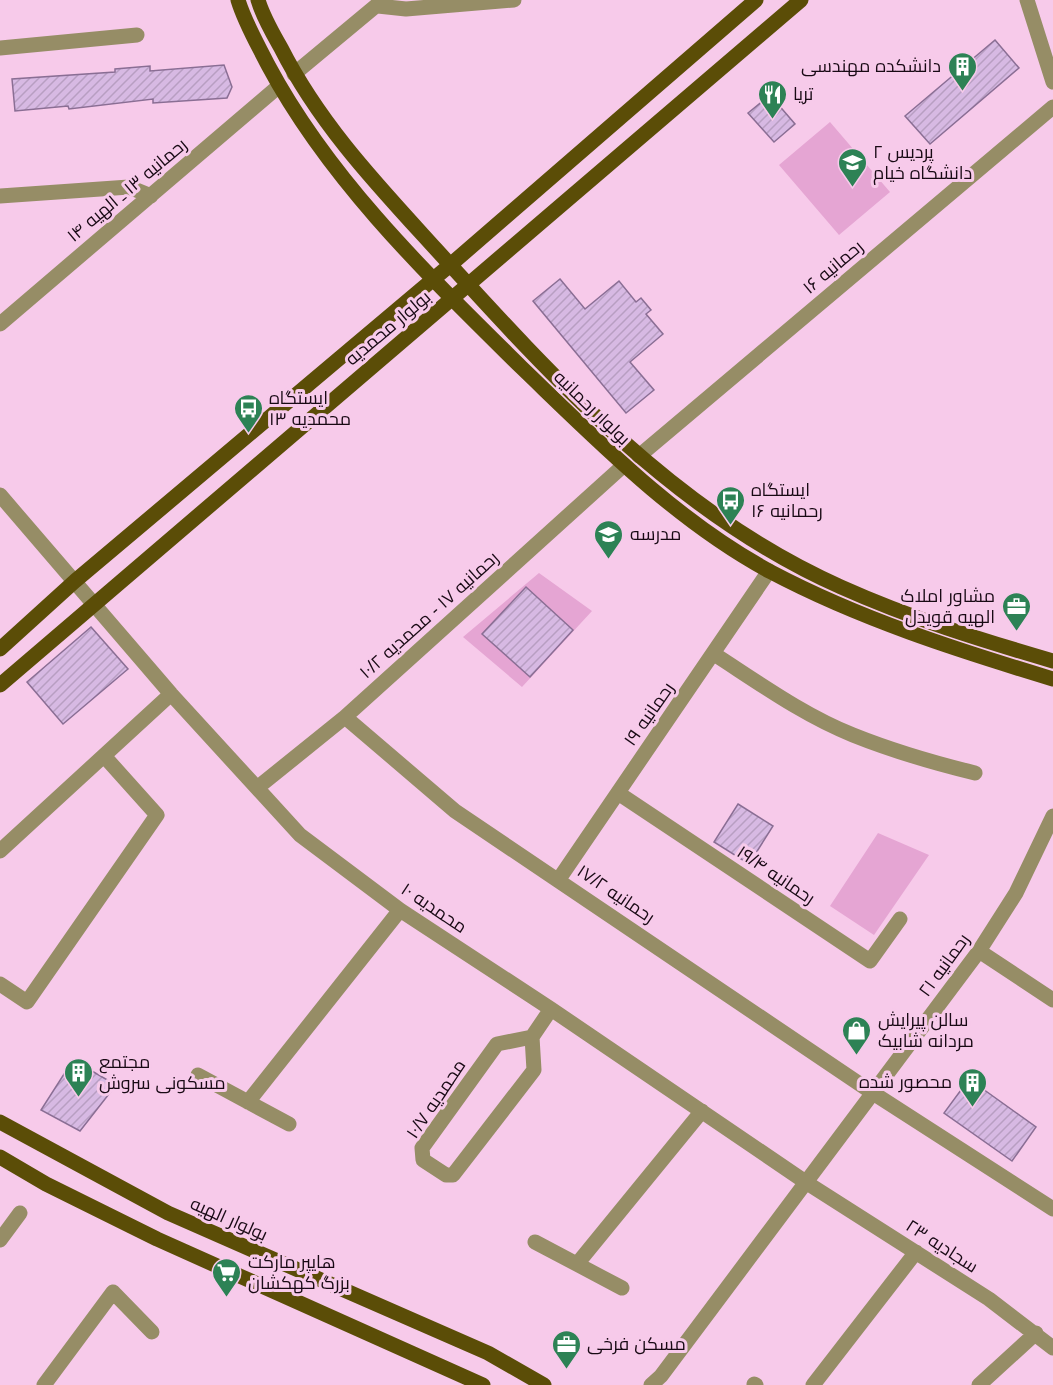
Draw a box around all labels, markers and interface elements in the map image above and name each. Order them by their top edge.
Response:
building icon: دانشکده مهندسی [946,50,978,92]
place label: دانشکده مهندسی [801,56,941,77]
restaurant icon: تریا [756,78,788,120]
place label: تریا [793,84,814,105]
street label: رحمانیه ۱۳ ـ الهیه ۱۴ [63,134,191,247]
place label: پردیس ۲ دانشگاه خیام [873,142,972,185]
school or university icon: پردیس ۲ دانشگاه خیام [836,146,868,188]
street label: رحمانیه ۱۶ [799,236,868,299]
street label: بولوار محمدیه [342,287,435,370]
street label: بولوار رحمانیه [549,367,634,450]
place label: ایستگاه محمدیه ۱۳ [269,388,351,429]
bus stop icon: ایستگاه محمدیه ۱۳ [232,392,264,434]
place label: ایستگاه رحمانیه ۱۶ [751,480,823,522]
bus stop icon: ایستگاه رحمانیه ۱۶ [714,484,746,526]
school or university icon: مدرسه [593,518,625,560]
place label: مدرسه [630,524,681,545]
street label: رحمانیه ۱۷ - محمدیه ۱۰/۲ [356,548,503,683]
place label: مشاور املاک الهیه قویدل [901,586,995,628]
office icon: مشاور املاک الهیه قویدل [1000,590,1032,632]
street label: رحمانیه ۱۹ [620,679,679,750]
street label: رحمانیه ۱۹/۴ [733,842,819,909]
street label: رحمانیه ۱۷/۲ [573,861,658,928]
street label: محمدیه ۱۰ [398,879,470,937]
street label: رحمانیه ۲۱ [915,930,974,1001]
place label: سالن پیرایش مردانه شابیک [878,1010,974,1052]
shop icon: سالن پیرایش مردانه شابیک [841,1014,873,1056]
place label: مجتمع مسکونی سروش [99,1052,226,1094]
building icon: مجتمع مسکونی سروش [62,1056,94,1098]
street label: محمدیه ۱۰/۷ [402,1056,470,1142]
building icon: محصور شده [957,1066,989,1108]
place label: محصور شده [859,1072,952,1093]
street label: بولوار الهیه [187,1193,271,1246]
street label: سجادیه ۲۳ [902,1215,982,1277]
place label: هایپر مارکت بزرگ کهکشان [248,1252,350,1294]
supermarket icon: هایپر مارکت بزرگ کهکشان [211,1256,243,1298]
office icon: مسکن فرخی [550,1328,582,1370]
place label: مسکن فرخی [587,1334,686,1355]

